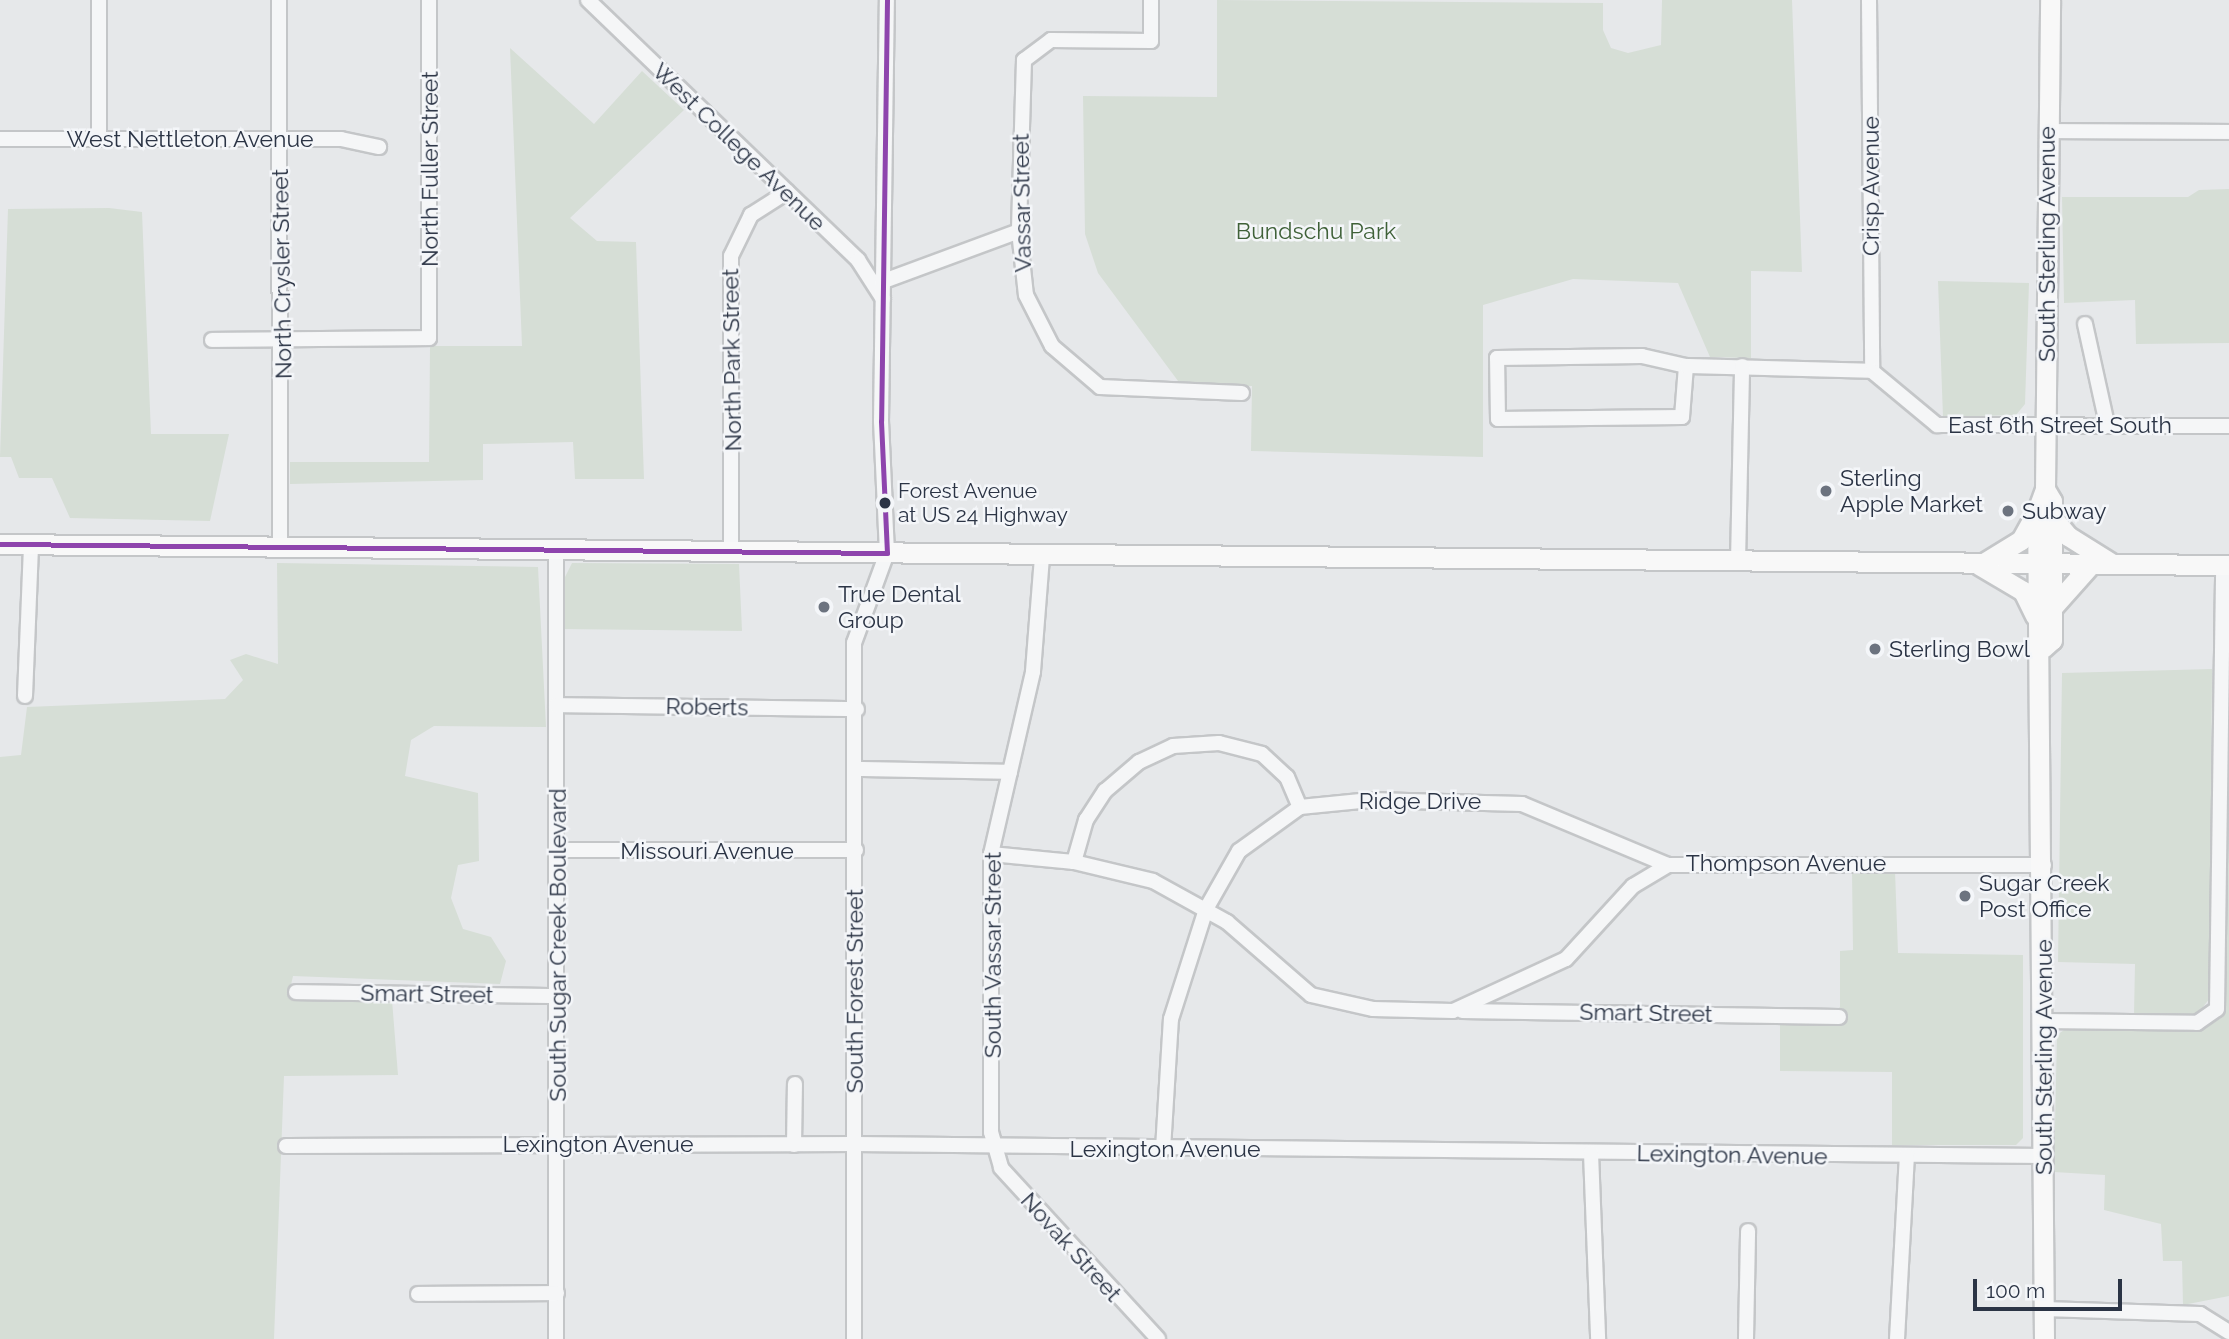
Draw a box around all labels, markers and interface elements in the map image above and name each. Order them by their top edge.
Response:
street label: West College Avenue [647,57,831,237]
street label: North Fuller Street [416,71,444,267]
street label: Crisp Avenue [1857,116,1885,256]
street label: West Nettleton Avenue [66,125,314,153]
street label: South Sterling Avenue [2033,126,2061,362]
street label: Vassar Street [1007,133,1037,273]
street label: North Crysler Street [266,168,298,380]
park label: Bundschu Park [1236,217,1396,245]
street label: North Park Street [717,268,747,452]
street label: East 6th Street South [1948,411,2172,439]
place label: Sterling Apple Market [1840,464,1983,518]
place label: Forest Avenue at US 24 Highway [898,478,1068,528]
marker: Sterling Apple Market [1818,483,1834,499]
marker: Forest Avenue at US 24 Highway [878,496,892,510]
place label: Subway [2022,497,2106,525]
marker: Subway [2000,503,2016,519]
place label: True Dental Group [838,580,961,634]
marker: True Dental Group [816,599,832,615]
place label: Sterling Bowl [1889,635,2030,663]
marker: Sterling Bowl [1867,641,1883,657]
street label: Roberts [665,692,749,722]
street label: Ridge Drive [1359,787,1481,815]
street label: South Sugar Creek Boulevard [544,788,572,1102]
street label: Missouri Avenue [620,837,794,865]
street label: Thompson Avenue [1685,849,1887,877]
street label: South Vassar Street [979,851,1007,1059]
place label: Sugar Creek Post Office [1979,869,2110,923]
marker: Sugar Creek Post Office [1957,888,1973,904]
street label: South Forest Street [841,889,869,1093]
street label: South Sterling Avenue [2030,939,2058,1175]
street label: Smart Street [360,979,494,1009]
street label: Smart Street [1579,998,1713,1028]
street label: Lexington Avenue [502,1130,694,1158]
street label: Lexington Avenue [1069,1135,1261,1163]
street label: Lexington Avenue [1636,1140,1828,1170]
street label: Novak Street [1015,1187,1127,1307]
scale bar [1977,1266,2126,1310]
text: 100 m [1986,1278,2045,1303]

